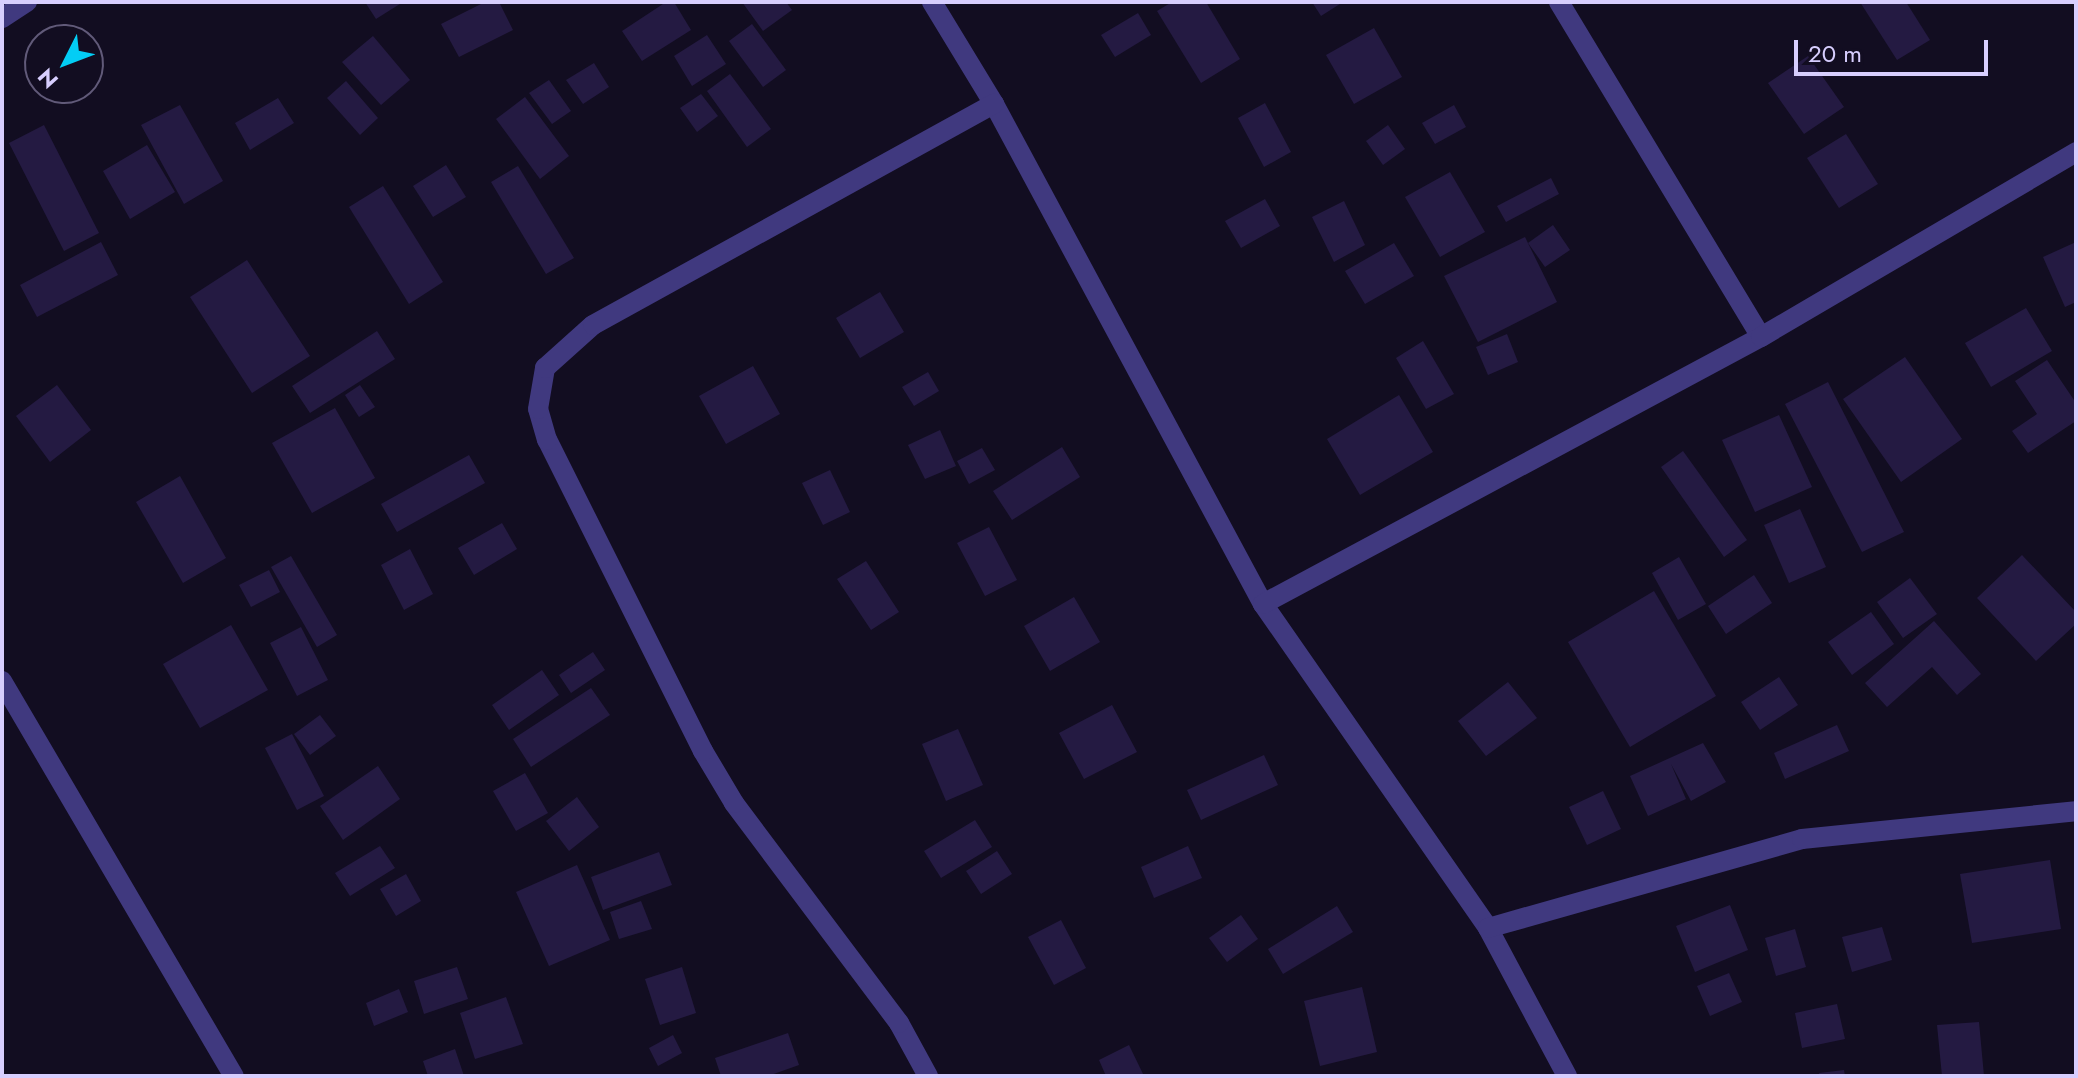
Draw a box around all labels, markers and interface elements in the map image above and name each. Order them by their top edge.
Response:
north arrow [24,24,104,104]
scale bar [1798,24,1992,74]
text: 20 m [1808,36,1862,71]
text: N [30,62,65,96]

